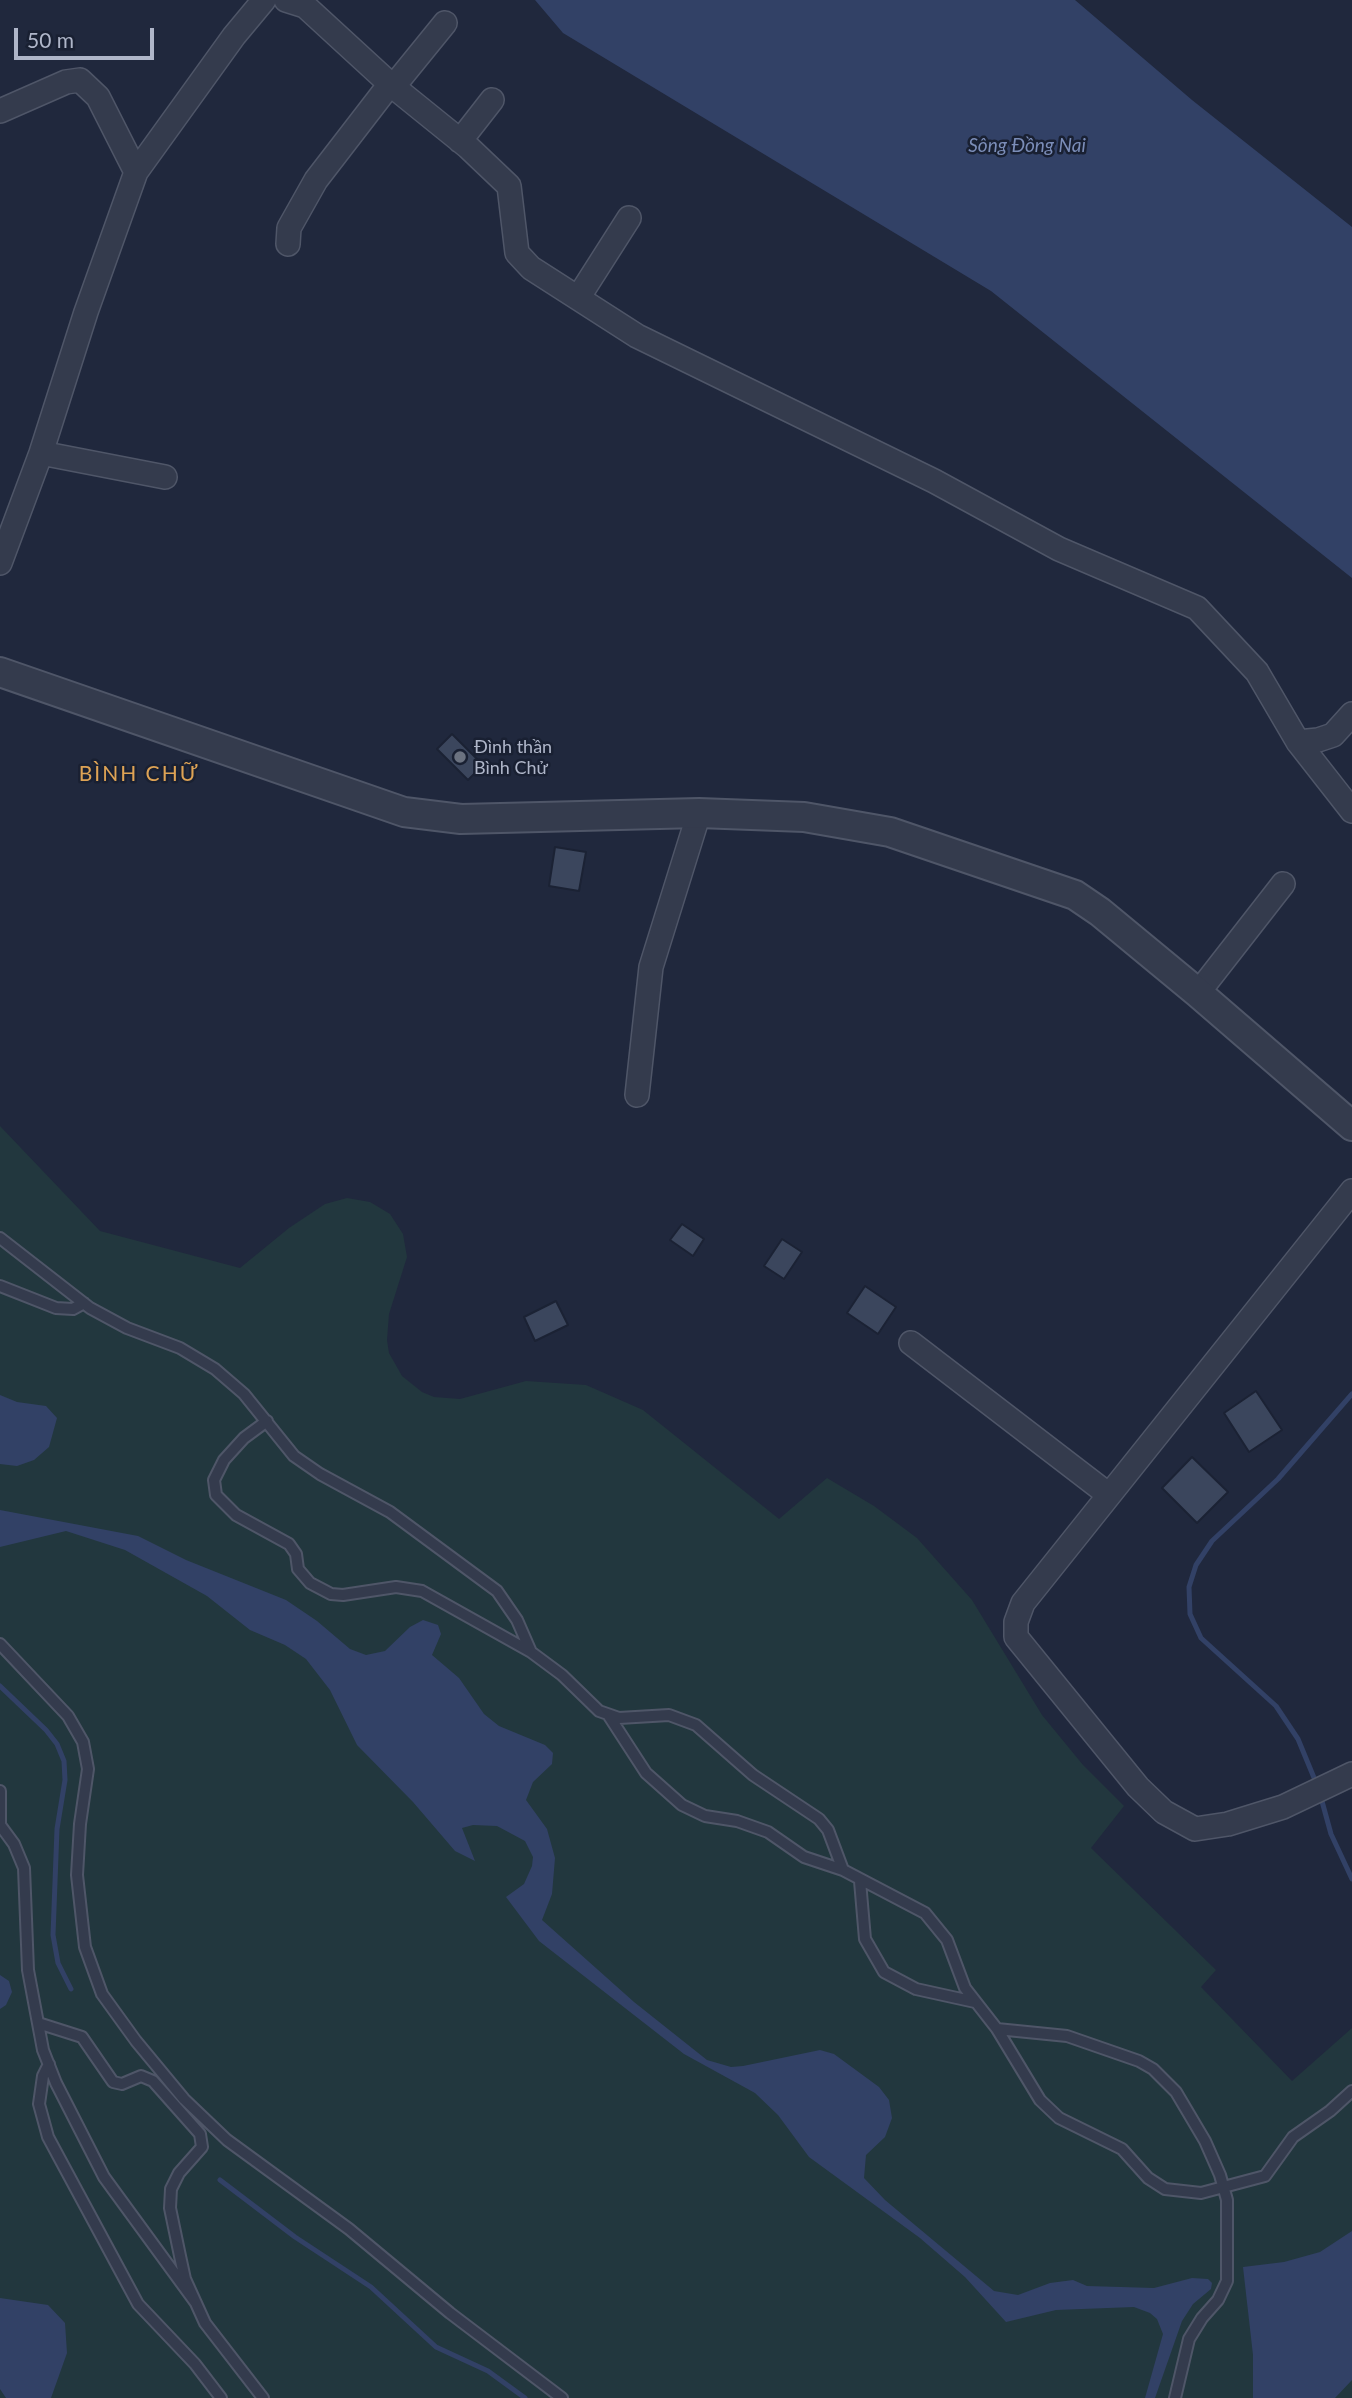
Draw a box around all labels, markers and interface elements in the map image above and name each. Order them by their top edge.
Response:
scale bar [18,14,158,58]
text: 50 m [27,27,74,52]
water label: Sông Đồng Nai [968,135,1086,157]
place label: Đình thần Bình Chử [474,736,552,778]
marker: Đình thần Bình Chử [452,749,468,765]
district label: BÌNH CHỮ [80,761,198,787]

